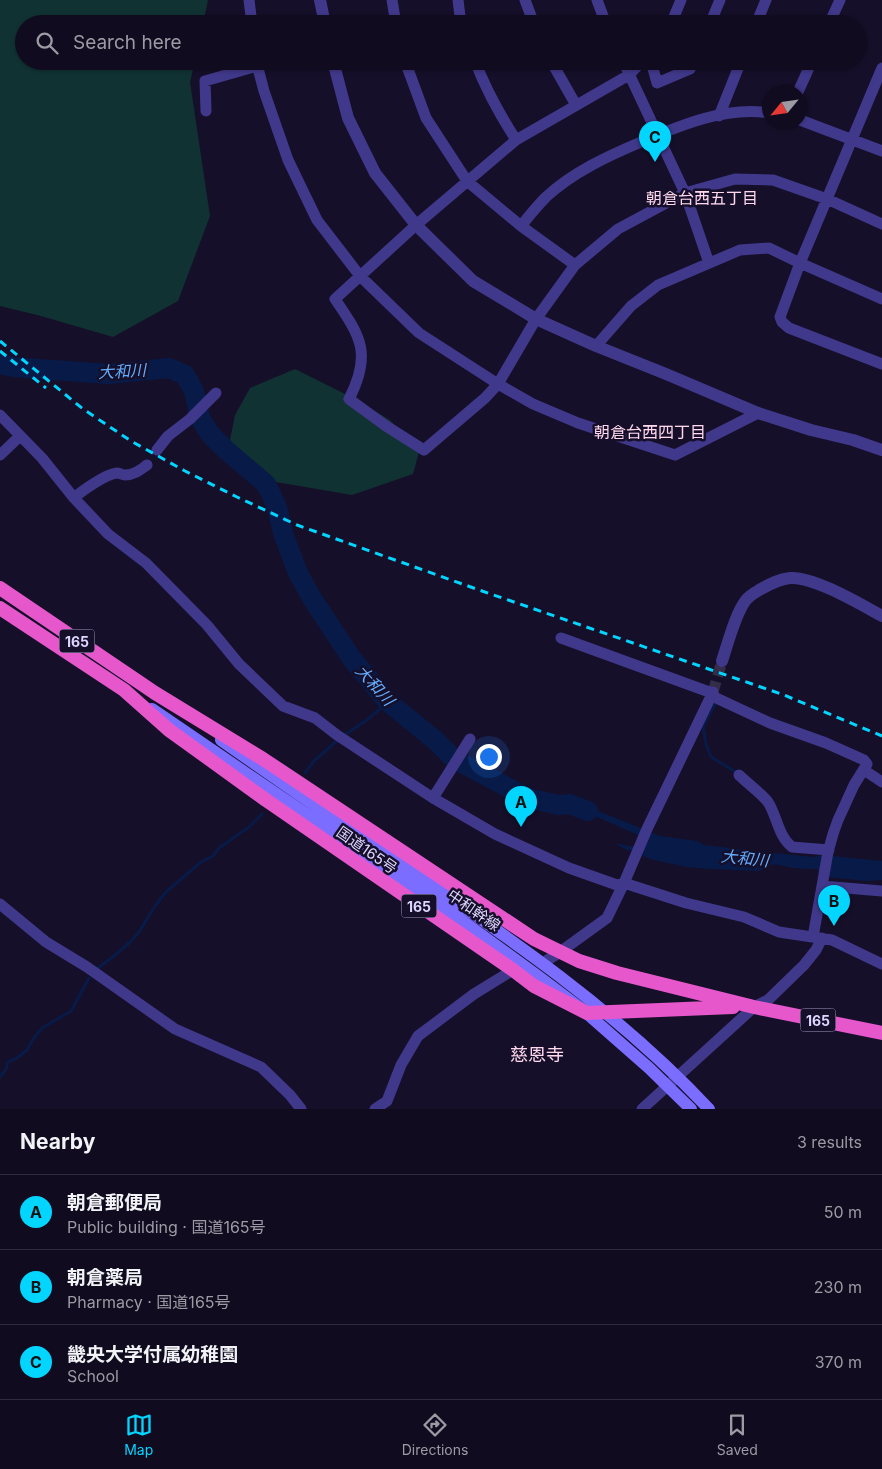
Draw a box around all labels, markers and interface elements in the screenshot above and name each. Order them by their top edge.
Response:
search box [15,15,867,70]
icon: search [33,29,61,57]
text: Search here [73,31,182,54]
north arrow [762,85,807,130]
pin: C [639,121,671,162]
district label: 朝倉台西五丁目 [646,188,758,208]
water label: 大和川 [98,360,148,382]
district label: 朝倉台西四丁目 [594,422,706,442]
road number: 165 [60,630,94,652]
water label: 大和川 [352,660,400,711]
your location [476,744,502,770]
pin: A [505,786,537,827]
street label: 国道165号 [333,822,401,878]
water label: 大和川 [720,846,772,871]
street label: 中和幹線 [444,885,504,935]
pin: B [818,885,850,926]
road number: 165 [402,894,436,918]
road number: 165 [800,1008,836,1032]
district label: 慈恩寺 [510,1044,564,1065]
text: Nearby [20,1129,95,1154]
text: 3 results [797,1132,862,1152]
text: 朝倉郵便局 [67,1191,162,1214]
text: A [30,1202,42,1222]
text: 50 m [824,1202,862,1222]
text: Public building · 国道165号 [67,1217,266,1237]
text: 朝倉薬局 [67,1266,143,1289]
text: B [31,1277,41,1297]
text: 230 m [814,1277,862,1297]
text: Pharmacy · 国道165号 [67,1292,231,1312]
text: 畿央大学付属幼稚園 [67,1343,238,1366]
text: C [30,1352,42,1372]
text: 370 m [815,1352,862,1372]
text: School [67,1366,119,1386]
tab: Map [124,1411,153,1458]
tab: Directions [402,1411,468,1458]
tab: Saved [717,1411,758,1458]

